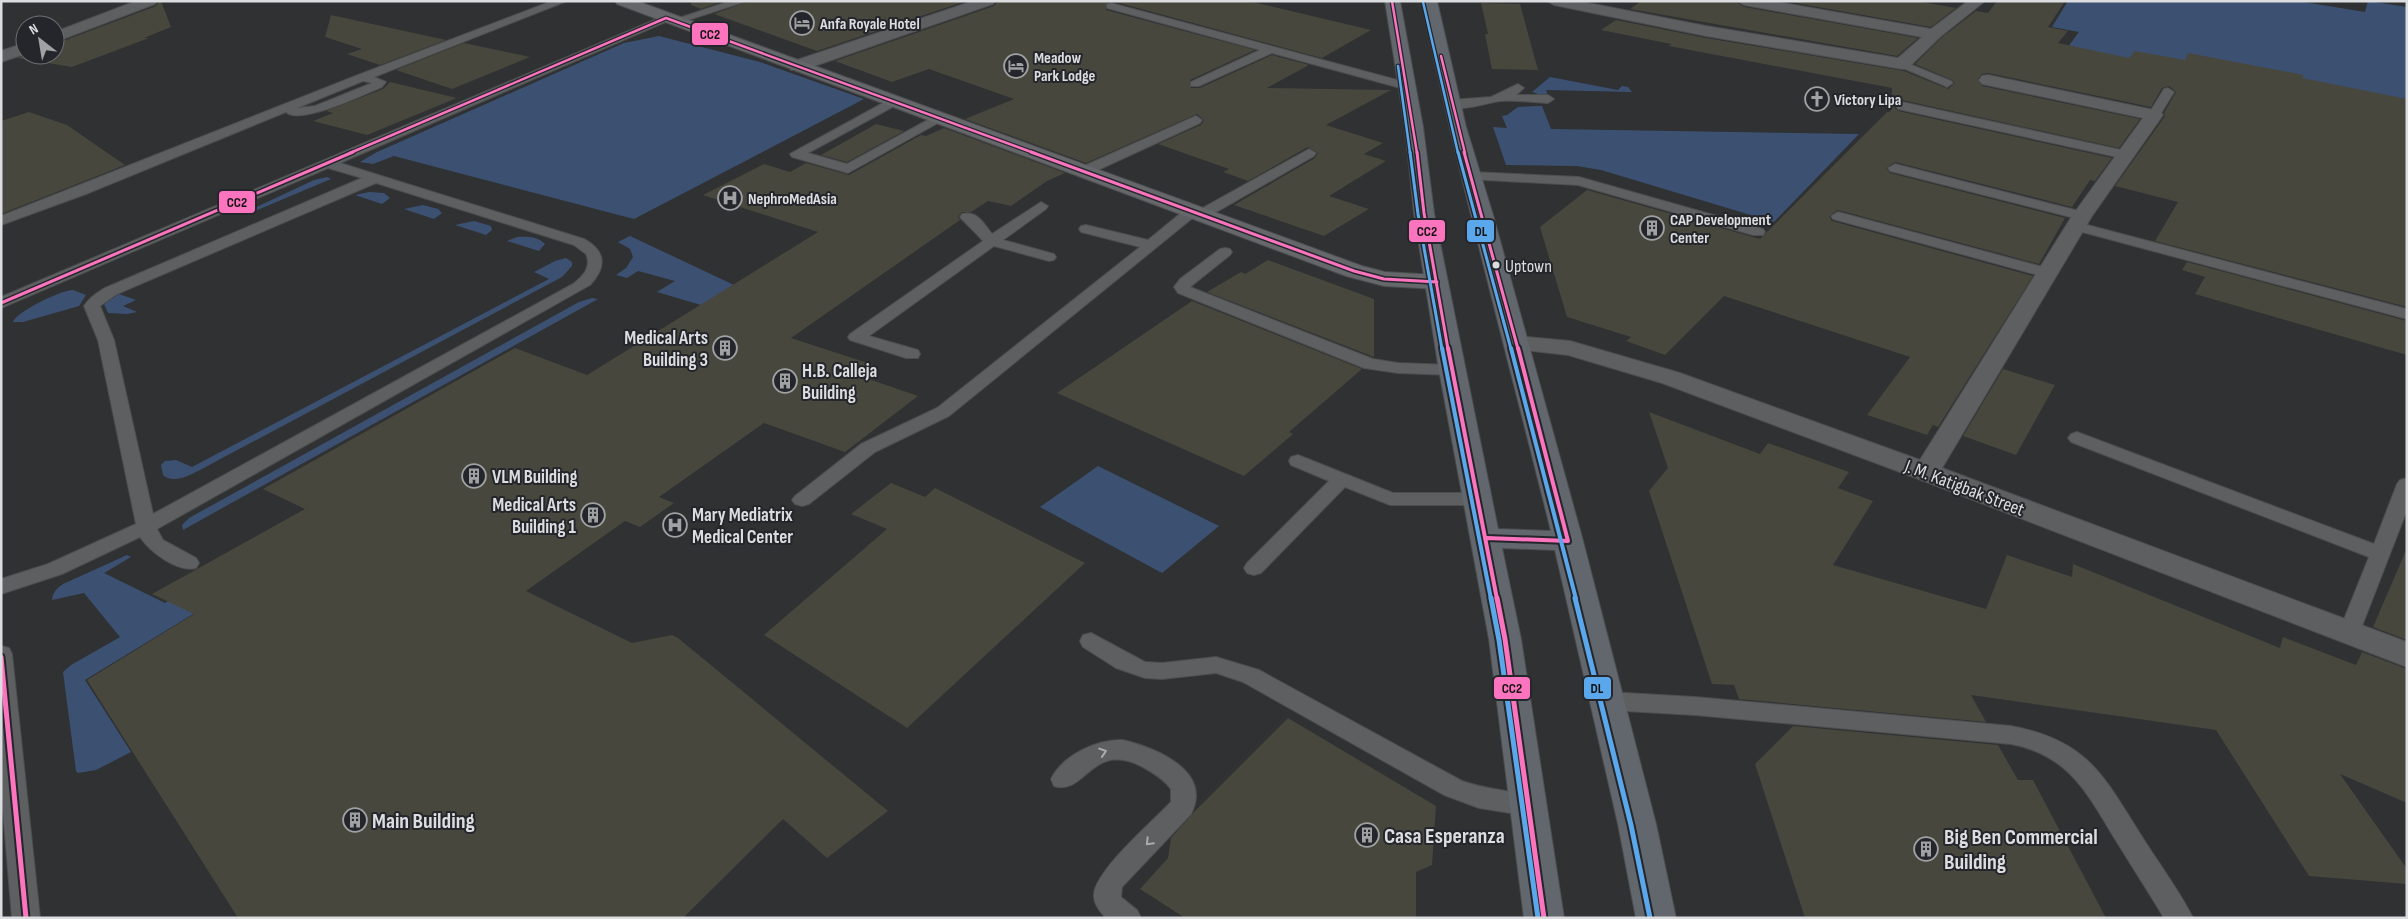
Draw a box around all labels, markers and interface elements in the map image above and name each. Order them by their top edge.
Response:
hotel icon: Anfa Royale Hotel [789,10,815,36]
north arrow [15,15,65,65]
place label: Anfa Royale Hotel [819,15,920,34]
text: N [26,20,41,38]
line badge: CC2 [691,22,729,46]
text: CC2 [700,26,720,43]
place label: Meadow Park Lodge [1034,49,1096,86]
hotel icon: Meadow Park Lodge [1003,53,1029,79]
church icon: Victory Lipa [1804,86,1830,112]
place label: Victory Lipa [1834,91,1901,110]
hospital icon: NephroMedAsia [717,185,743,211]
line badge: CC2 [218,190,256,214]
place label: NephroMedAsia [748,190,837,209]
text: CC2 [227,194,247,211]
place label: CAP Development Center [1670,211,1771,248]
building icon: CAP Development Center [1639,215,1665,241]
line badge: CC2 [1408,219,1446,243]
line badge: DL [1466,219,1495,243]
text: CC2 [1417,223,1437,240]
text: DL [1475,223,1488,240]
place label: Uptown [1505,256,1552,277]
marker: Uptown [1491,260,1501,270]
place label: Medical Arts Building 3 [624,327,708,372]
building icon: Medical Arts Building 3 [712,335,738,361]
place label: H.B. Calleja Building [802,360,877,405]
building icon: H.B. Calleja Building [772,368,798,394]
street label: J. M. Katigbak Street [1900,455,2028,522]
building icon: VLM Building [461,463,487,489]
place label: VLM Building [492,466,577,489]
place label: Medical Arts Building 1 [492,494,577,539]
building icon: Medical Arts Building 1 [580,502,606,528]
place label: Mary Mediatrix Medical Center [692,504,793,549]
hospital icon: Mary Mediatrix Medical Center [662,512,688,538]
line badge: CC2 [1493,676,1531,700]
line badge: DL [1583,676,1612,700]
text: CC2 [1502,680,1522,697]
text: DL [1591,680,1604,697]
one-way arrow [1098,748,1107,758]
building icon: Main Building [342,807,368,833]
place label: Main Building [372,808,475,835]
building icon: Casa Esperanza [1354,822,1380,848]
place label: Casa Esperanza [1384,823,1505,850]
place label: Big Ben Commercial Building [1944,824,2098,876]
one-way arrow [1145,836,1154,845]
building icon: Big Ben Commercial Building [1913,836,1939,862]

